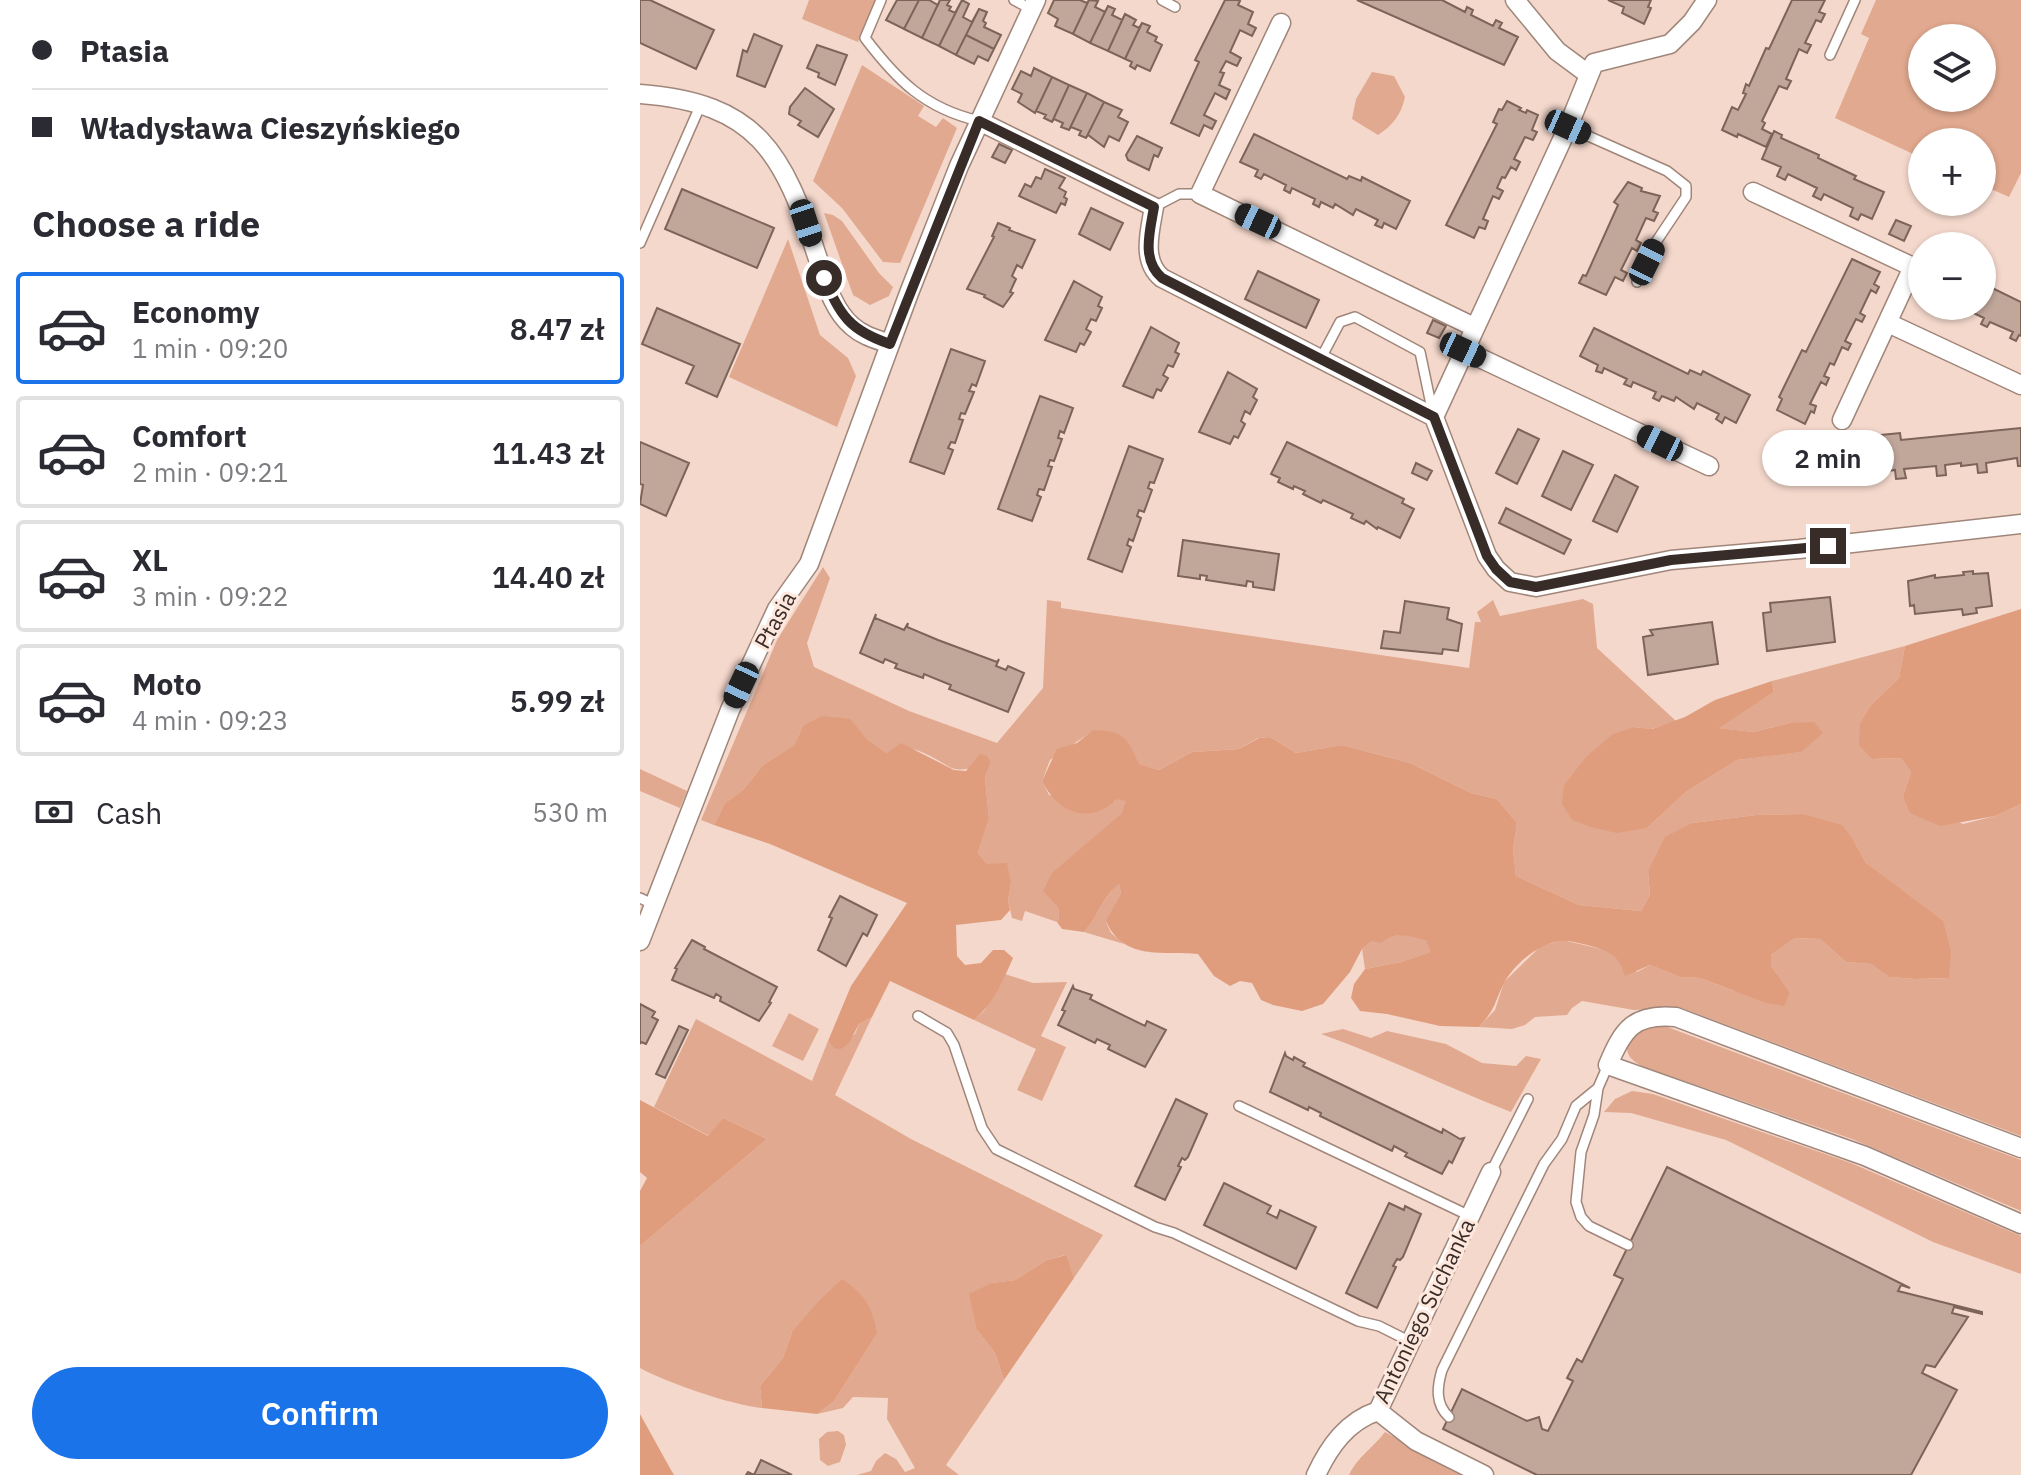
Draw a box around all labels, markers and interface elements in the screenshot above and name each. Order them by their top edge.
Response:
map controls [1908,24,1996,320]
button: layers [1908,24,1996,112]
text: Ptasia [80,31,169,70]
car [1541,106,1595,148]
text: Władysława Cieszyńskiego [80,108,460,147]
button: + [1908,128,1996,216]
car [787,196,825,250]
text: Choose a ride [32,200,260,247]
car [1231,200,1285,242]
button: − [1908,232,1996,320]
car [1626,235,1668,289]
route start [806,260,842,296]
icon: car [36,292,108,364]
text: Economy [132,292,260,331]
text: 8.47 zł [510,309,604,348]
car [1436,329,1490,371]
text: 1 min · 09:20 [132,331,288,365]
icon: car [36,416,108,488]
text: Comfort [132,416,247,455]
car [1633,422,1687,464]
callout: 2 min [1762,430,1894,486]
text: 11.43 zł [492,433,604,472]
text: 2 min [1794,441,1862,475]
text: 2 min · 09:21 [132,455,288,489]
route end [1810,528,1846,564]
icon: car [36,540,108,612]
text: XL [132,540,168,579]
text: 14.40 zł [492,557,604,596]
text: 3 min · 09:22 [132,579,288,613]
street label: Ptasia [747,586,802,653]
car [720,658,762,712]
icon: car [36,664,108,736]
text: Moto [132,664,202,703]
text: 5.99 zł [510,681,604,720]
text: 4 min · 09:23 [132,703,288,737]
icon: cash [32,790,76,834]
text: Cash [96,793,162,832]
text: 530 m [532,795,608,829]
street label: Antoniego Suchanka [1366,1213,1481,1408]
button: Confirm [32,1367,608,1459]

